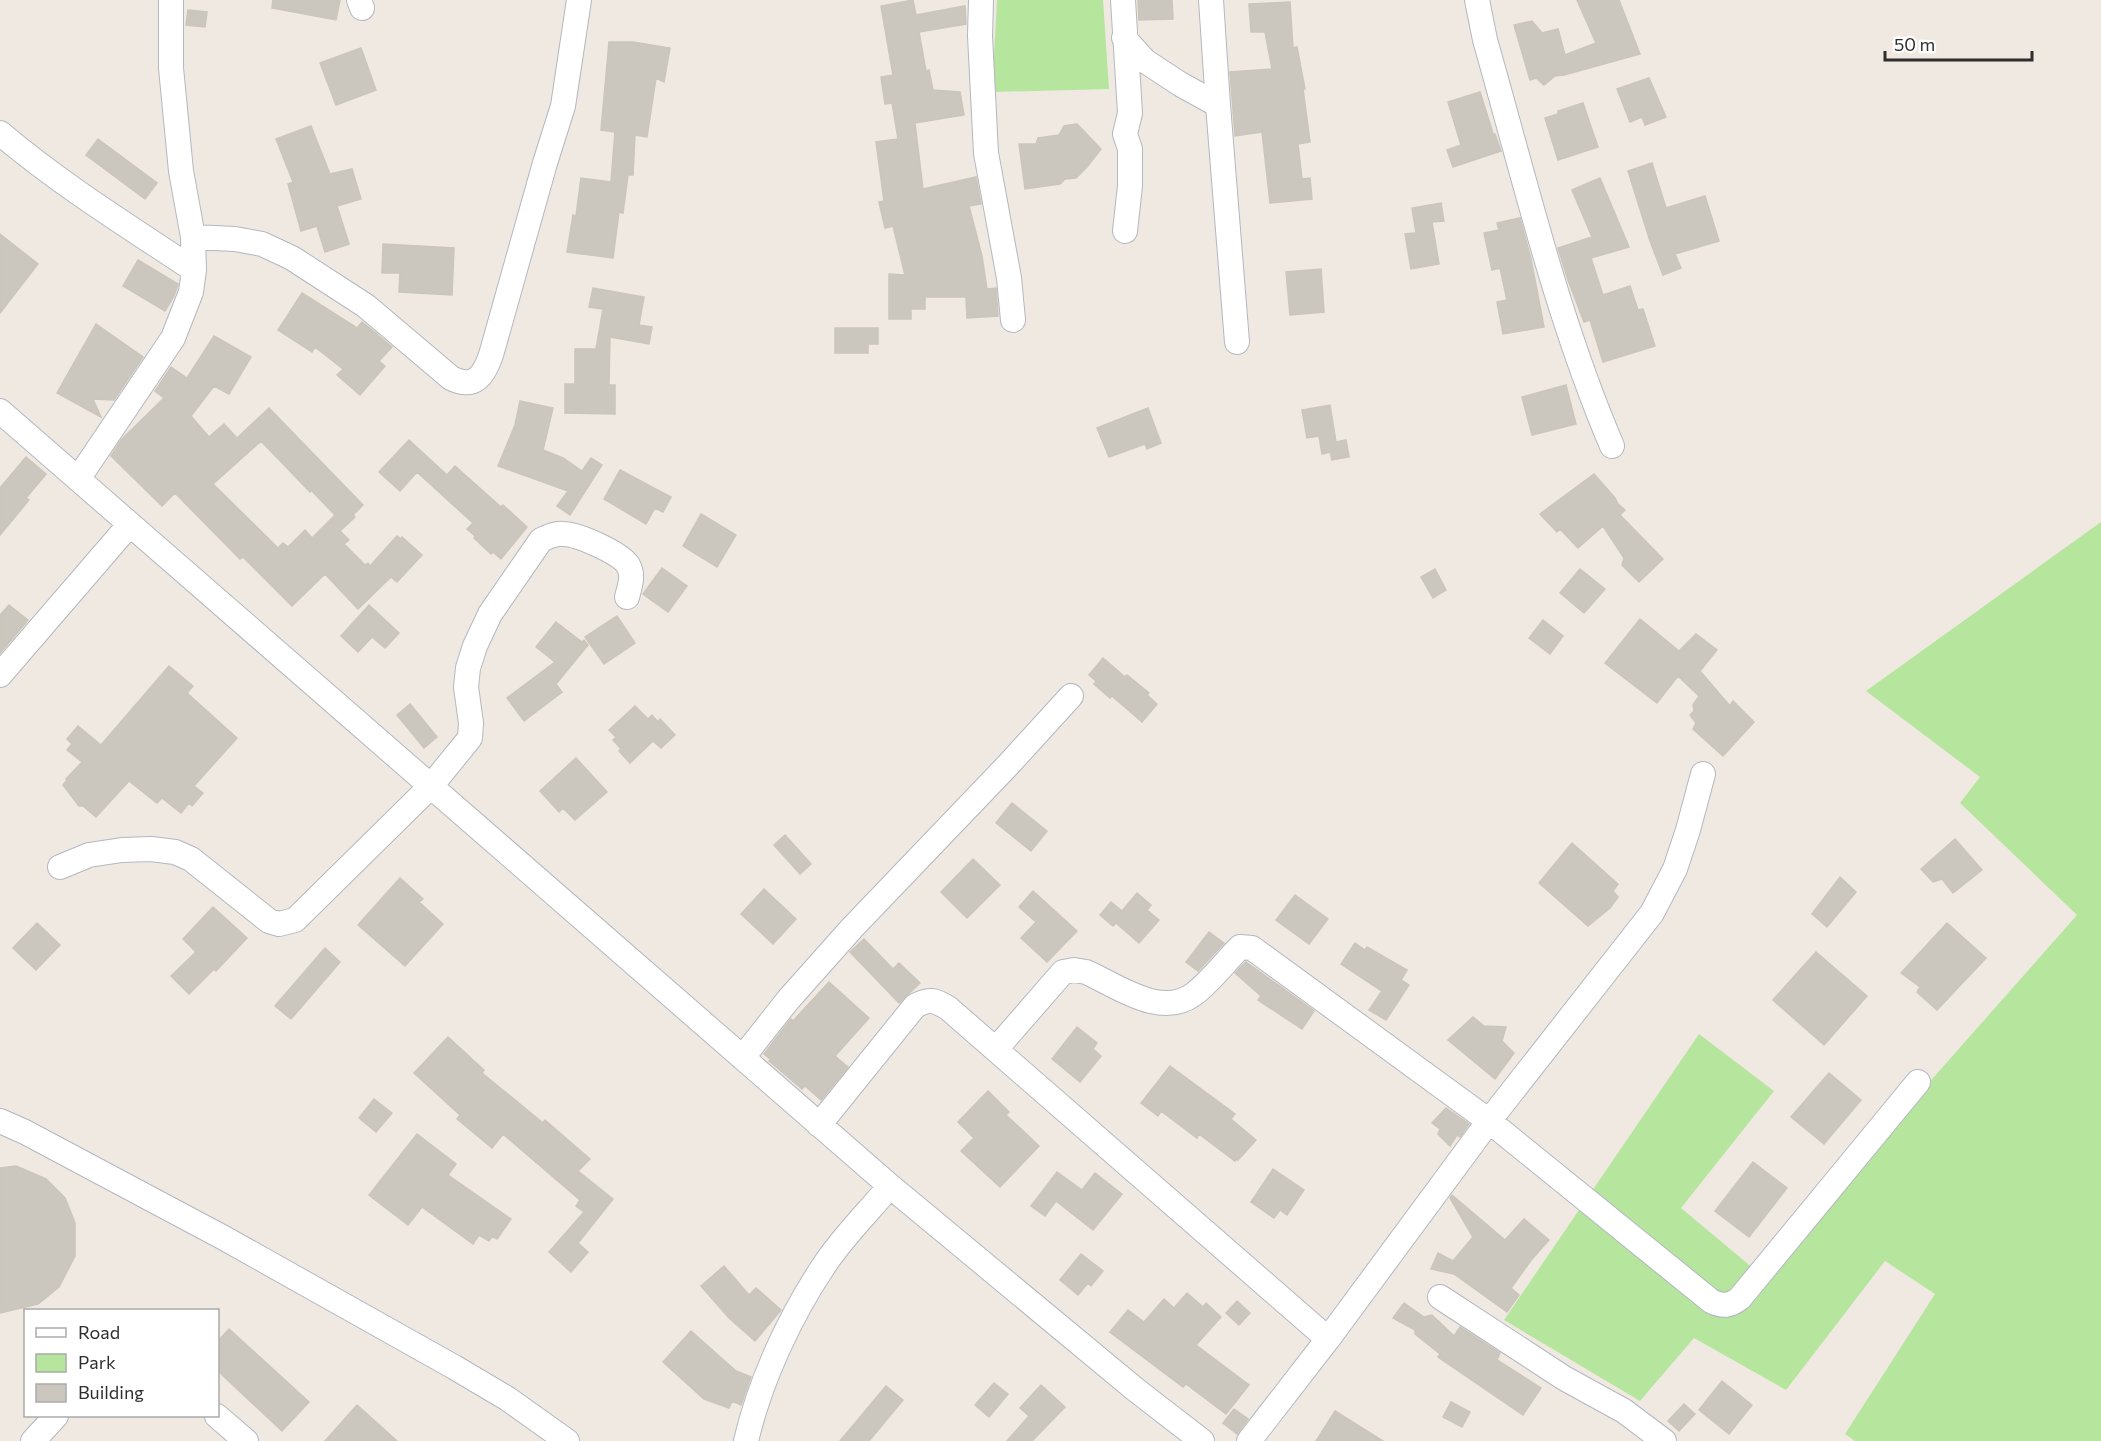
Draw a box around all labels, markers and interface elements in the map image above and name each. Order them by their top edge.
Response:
scale bar [1885,24,2032,62]
text: 50 m [1894,33,1935,55]
legend [24,1309,219,1417]
text: Road [78,1321,120,1343]
text: Park [78,1351,116,1373]
text: Building [78,1381,144,1403]

